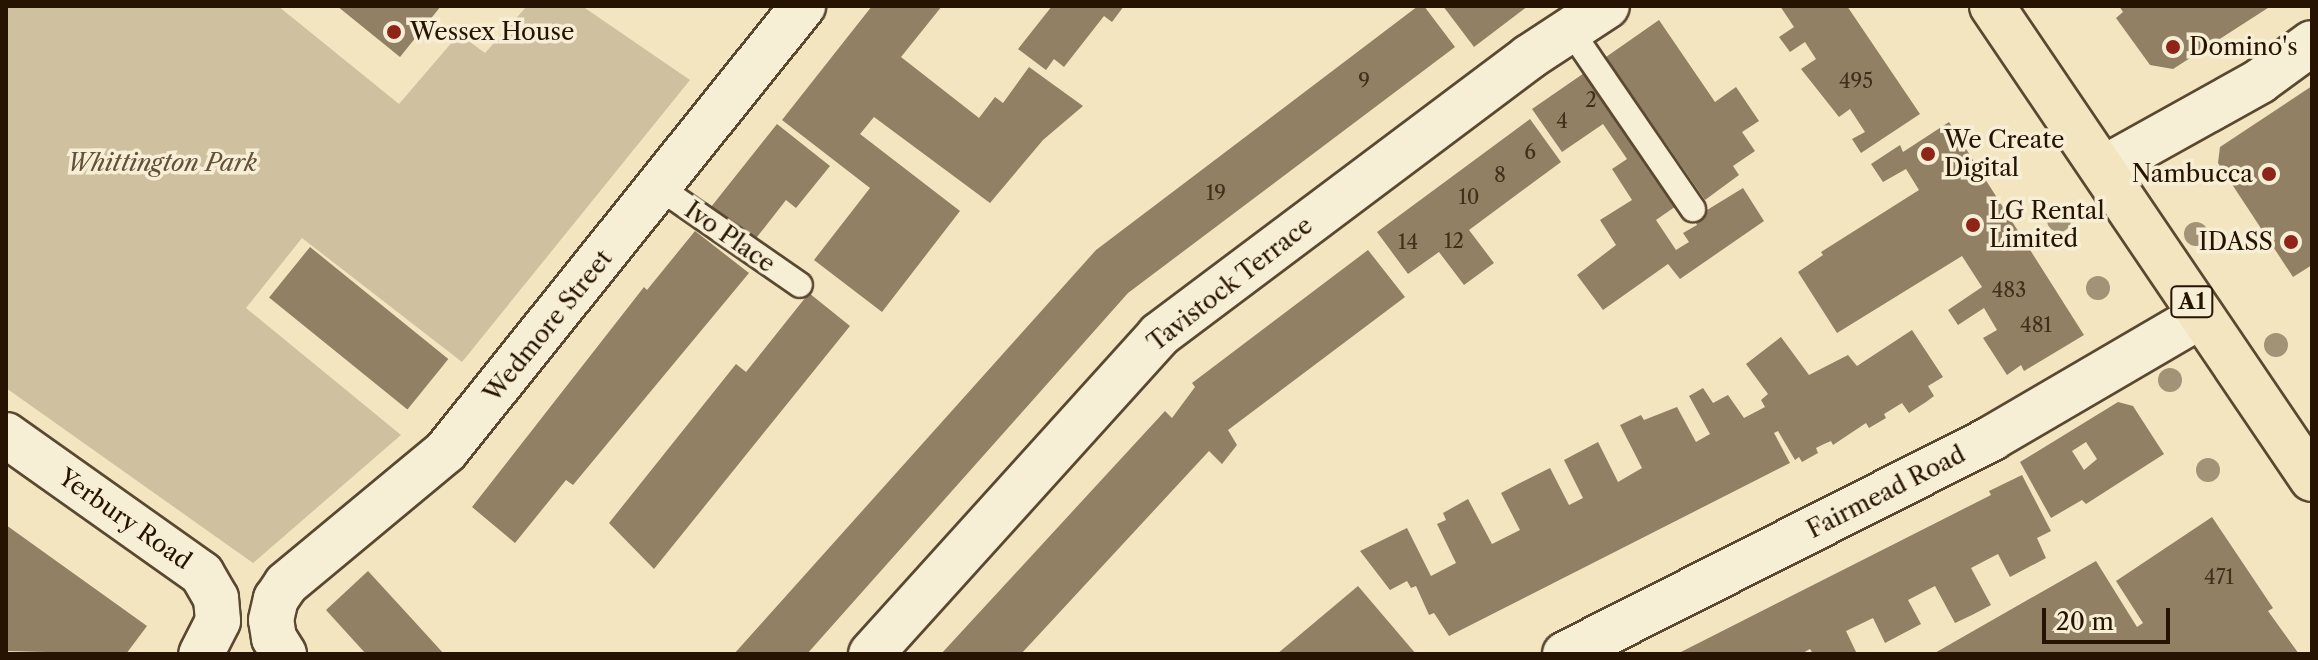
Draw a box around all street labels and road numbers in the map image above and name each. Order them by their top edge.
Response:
street label: Ivo Place [679,196,781,278]
street label: Tavistock Terrace [1141,210,1319,358]
street label: Wedmore Street [478,244,618,408]
road number: A1 [2170,284,2214,320]
street label: Fairmead Road [1802,440,1970,544]
street label: Yerbury Road [53,462,197,576]

